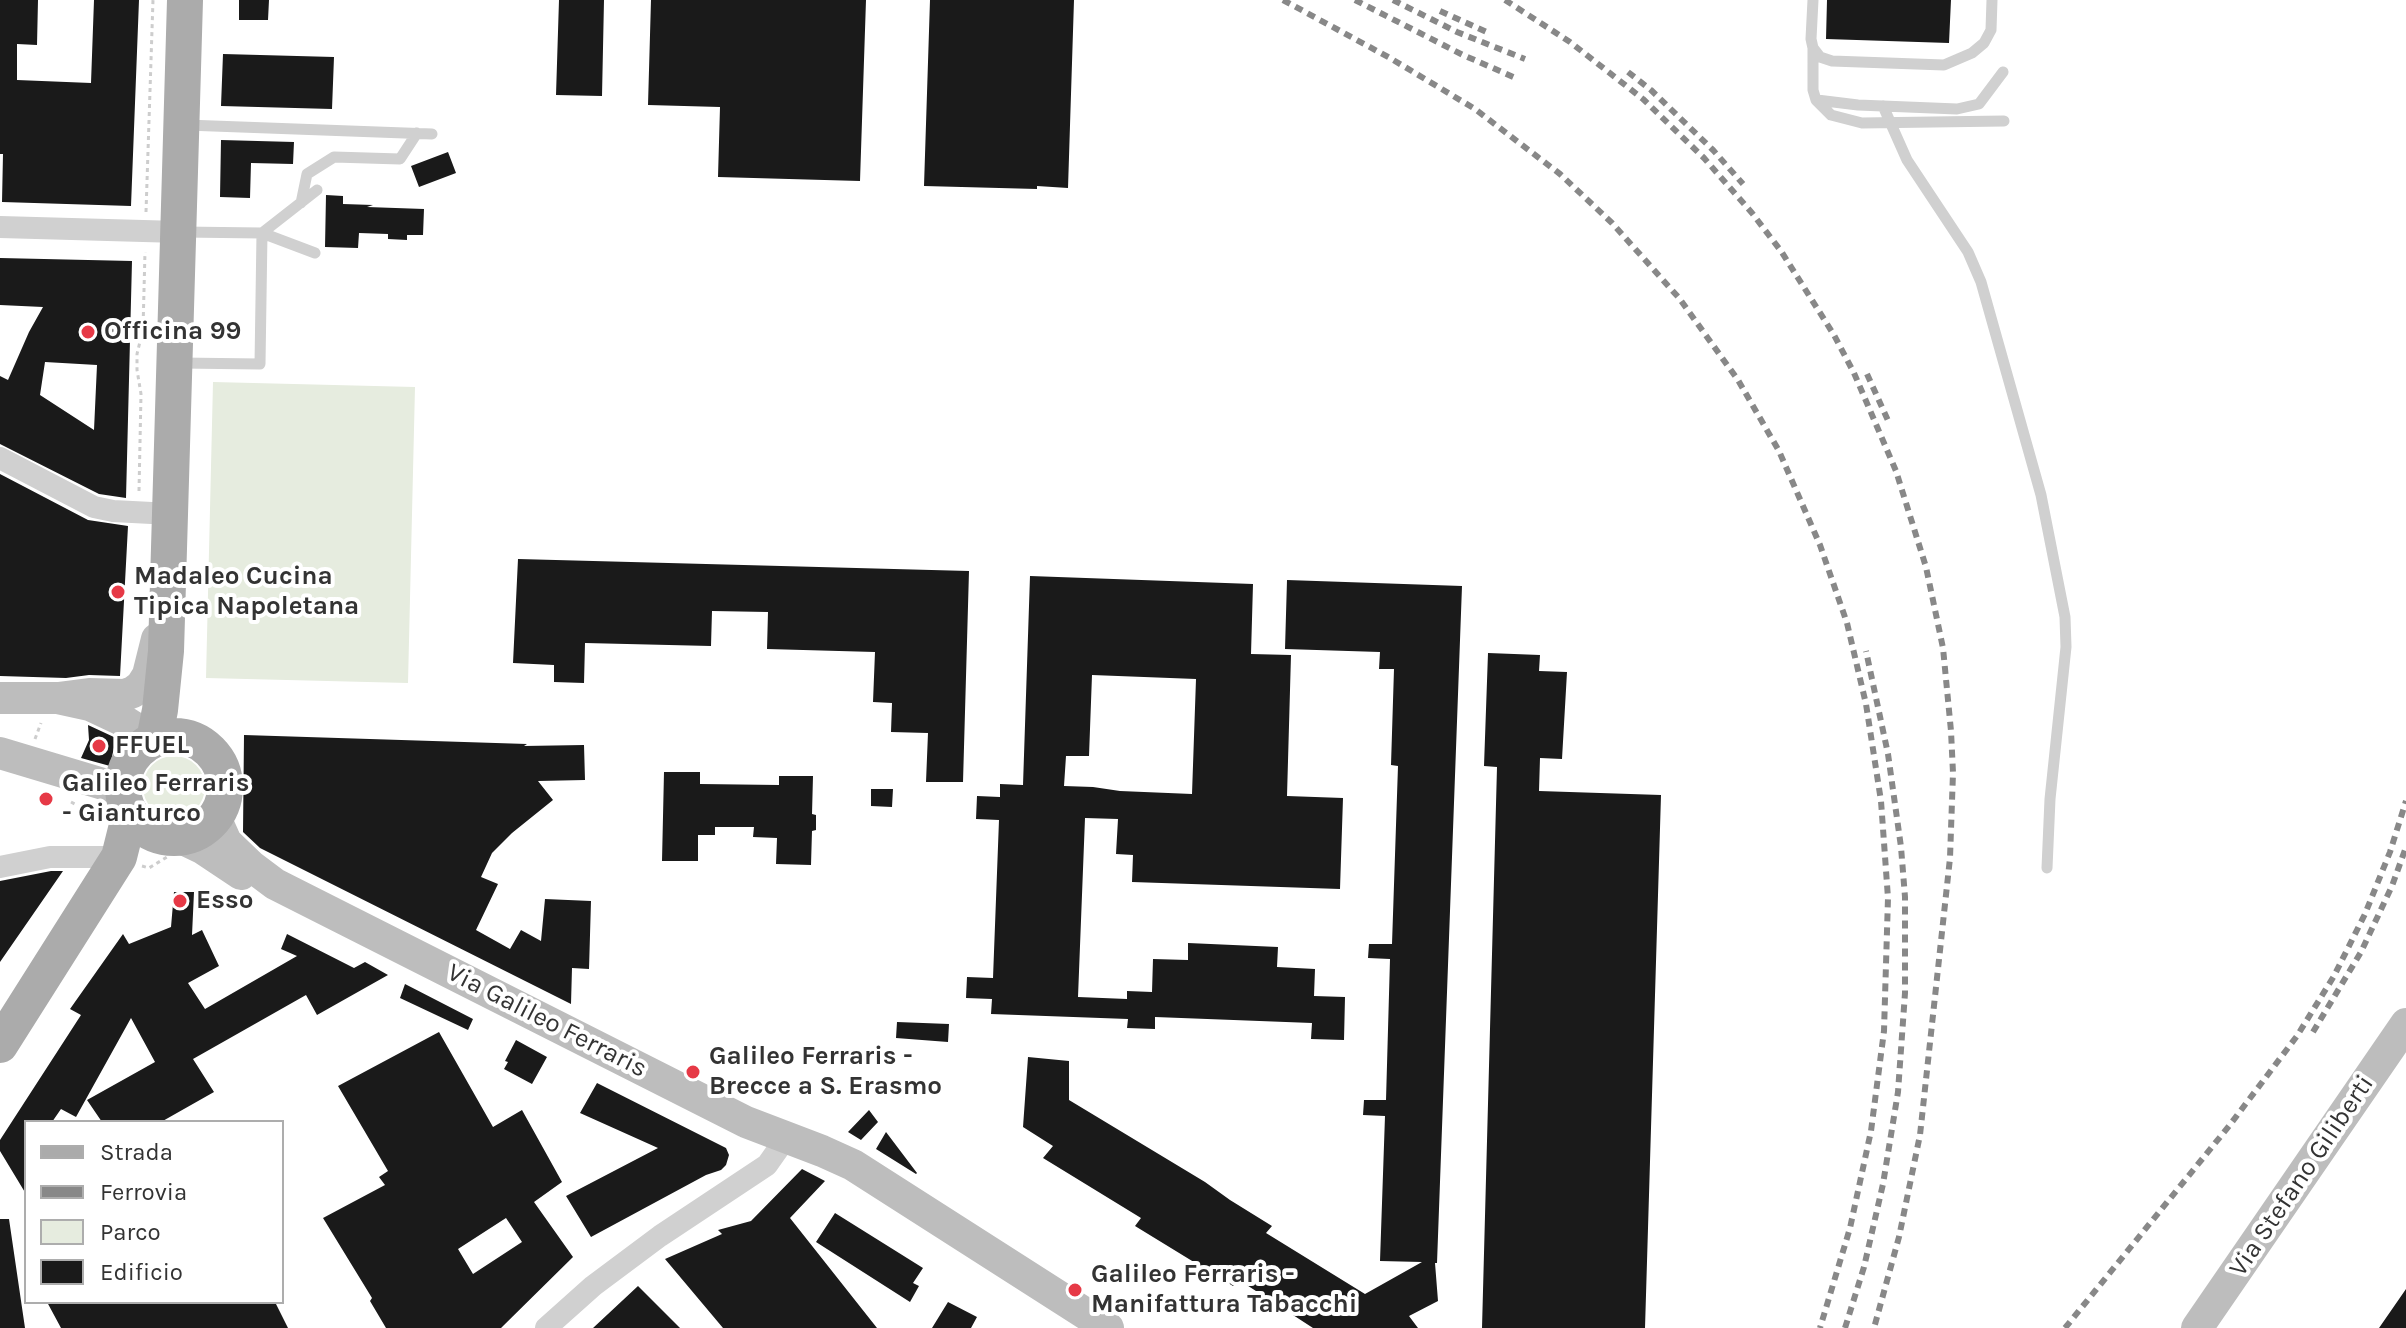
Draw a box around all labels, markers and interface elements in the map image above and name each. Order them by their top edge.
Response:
place label: Officina 99 [104,316,241,348]
marker: Officina 99 [79,323,97,341]
place label: Madaleo Cucina Tipica Napoletana [134,561,359,622]
marker: Madaleo Cucina Tipica Napoletana [109,583,127,601]
place label: FFUEL [115,730,189,762]
marker: FFUEL [90,737,108,755]
place label: Galileo Ferraris - Gianturco [62,768,249,830]
marker: Galileo Ferraris - Gianturco [37,790,55,808]
place label: Esso [196,885,253,917]
marker: Esso [171,892,189,910]
street label: Via Galileo Ferraris [442,957,652,1085]
place label: Galileo Ferraris - Brecce a S. Erasmo [709,1041,942,1102]
marker: Galileo Ferraris - Brecce a S. Erasmo [684,1063,702,1081]
street label: Via Stefano Giliberti [2223,1069,2381,1283]
legend [24,1120,284,1304]
text: Strada [100,1138,173,1166]
text: Ferrovia [100,1178,187,1206]
text: Parco [100,1218,161,1246]
text: Edificio [100,1258,183,1286]
place label: Galileo Ferraris - Manifattura Tabacchi [1091,1259,1357,1320]
marker: Galileo Ferraris - Manifattura Tabacchi [1066,1281,1084,1299]

